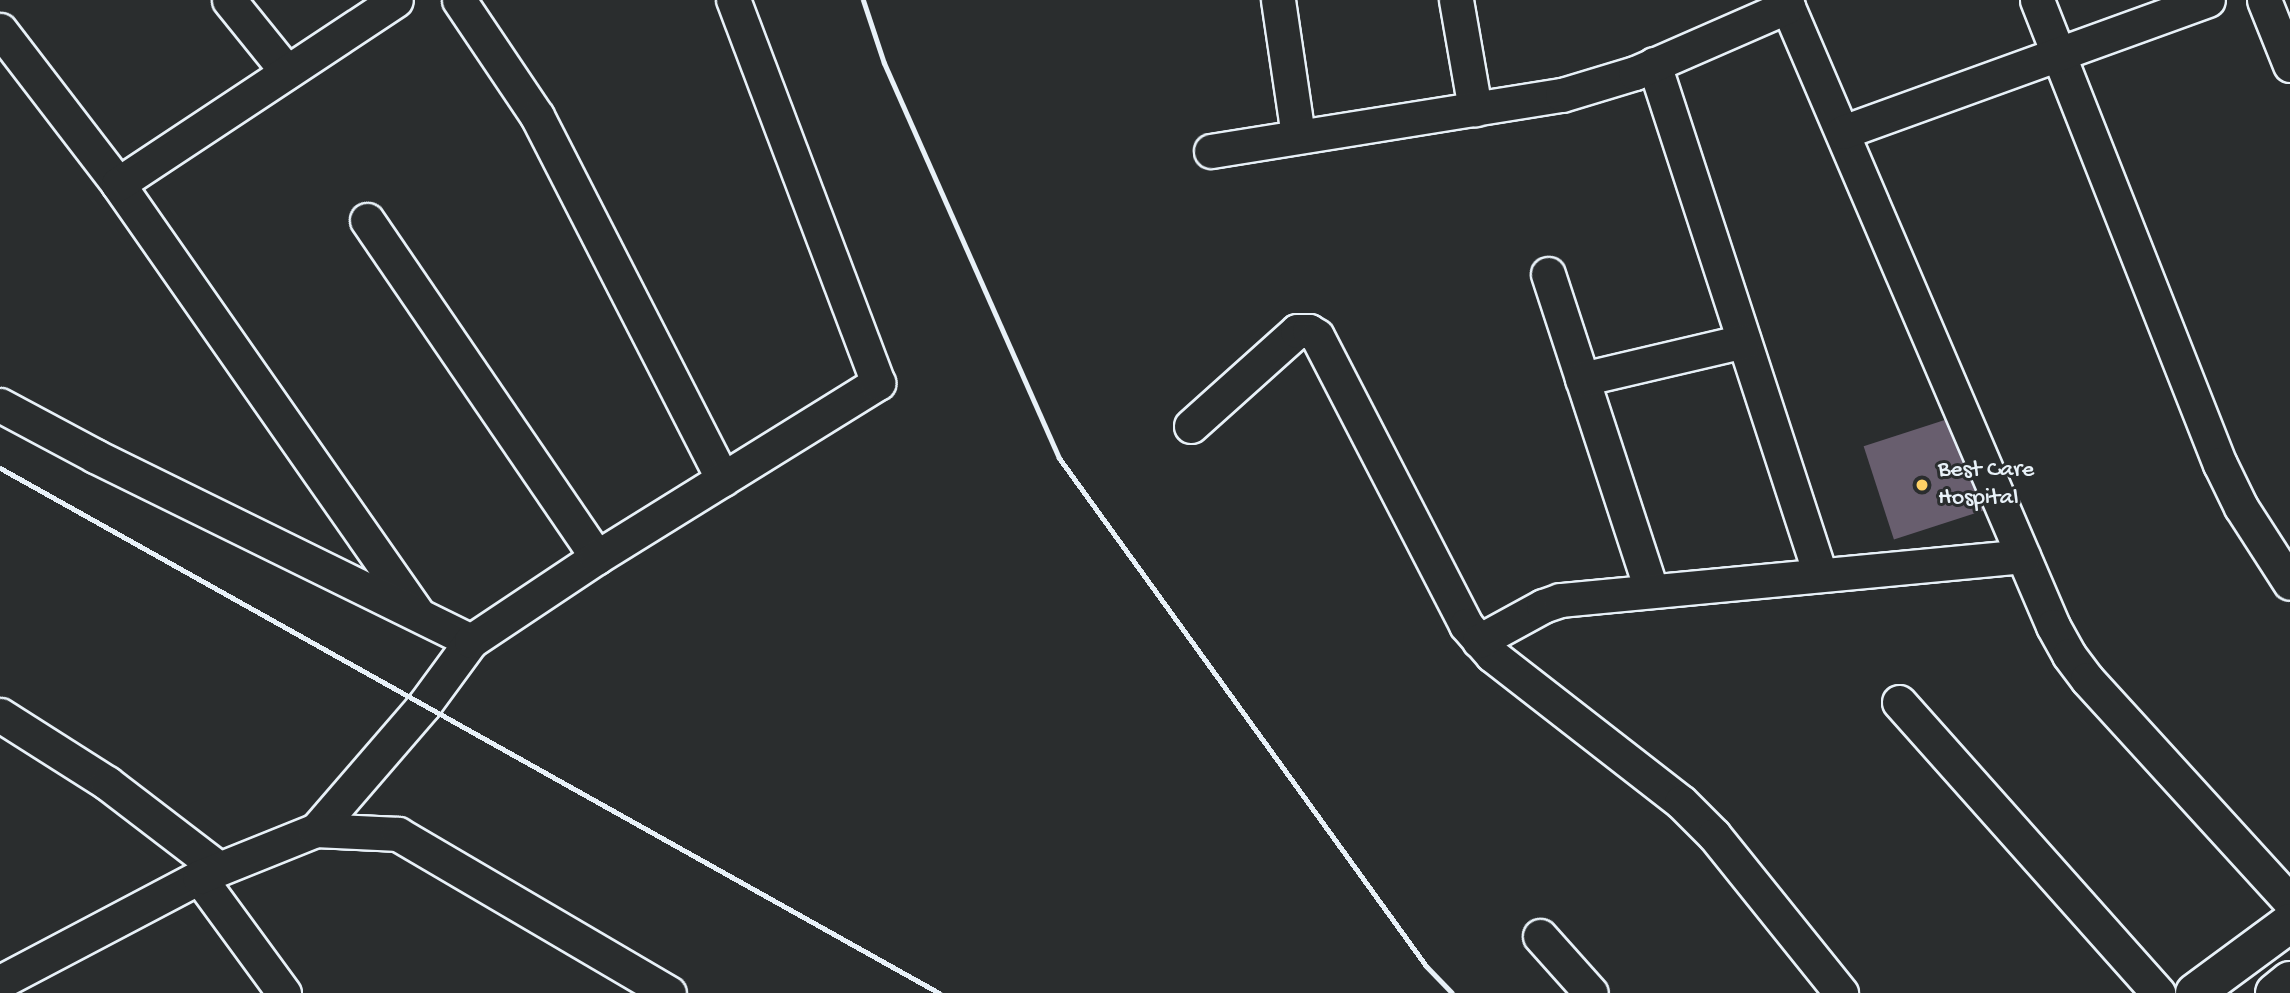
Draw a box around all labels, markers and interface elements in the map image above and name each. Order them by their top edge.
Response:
place label: Best Care Hospital [1938,457,2034,513]
marker: Best Care Hospital [1912,475,1932,495]

